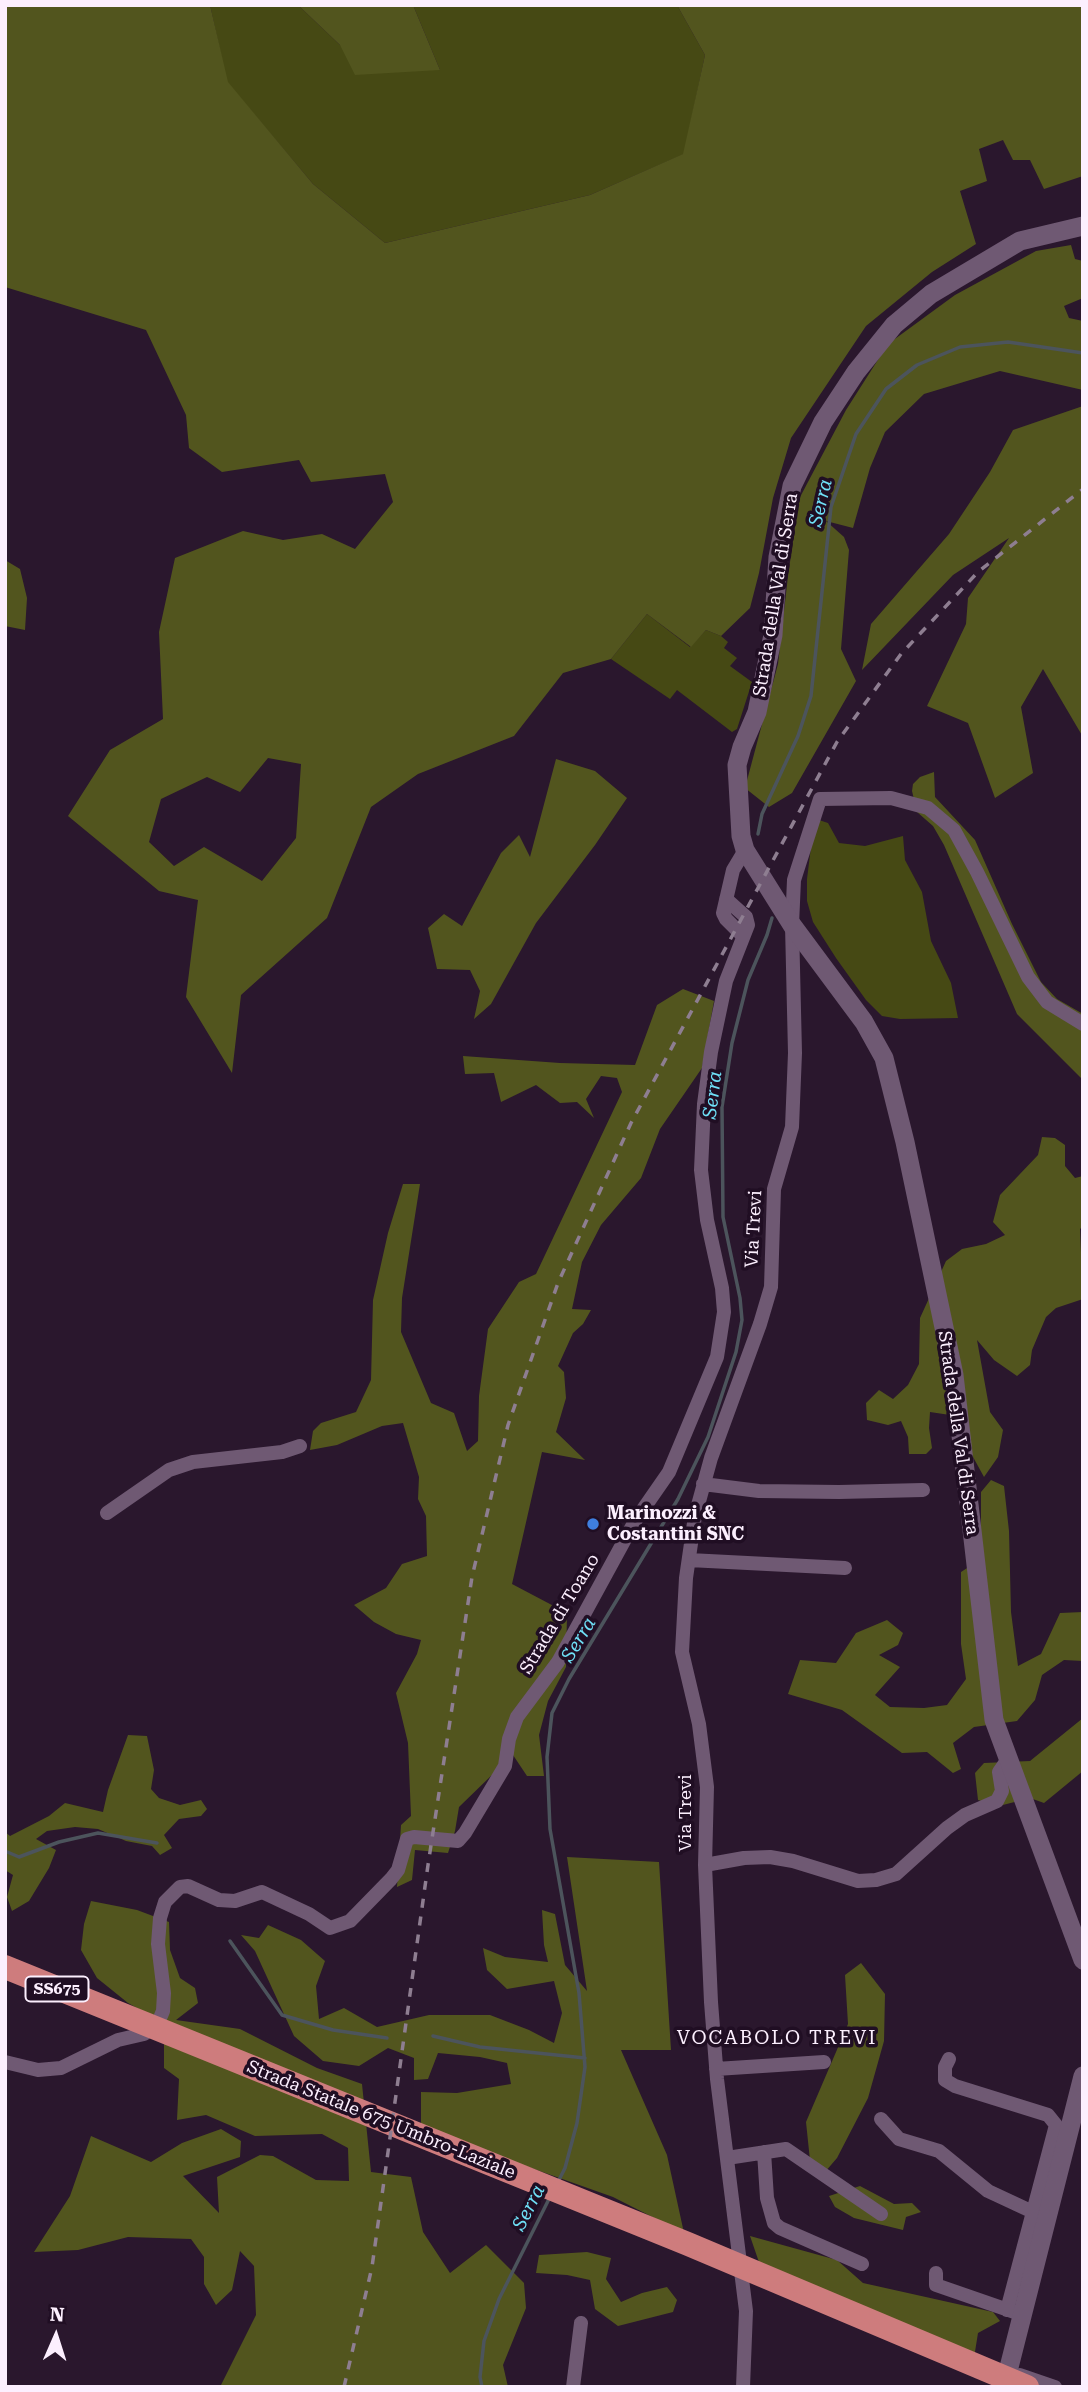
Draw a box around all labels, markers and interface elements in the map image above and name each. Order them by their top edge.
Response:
water label: Serra [804,477,838,529]
street label: Strada della Val di Serra [749,492,803,698]
water label: Serra [699,1070,727,1120]
street label: Via Trevi [741,1190,767,1268]
street label: Strada della Val di Serra [933,1329,983,1537]
place label: Marinozzi & Costantini SNC [607,1503,744,1546]
marker: Marinozzi & Costantini SNC [585,1516,601,1532]
street label: Strada di Toano [516,1550,604,1678]
water label: Serra [557,1614,601,1666]
street label: Via Trevi [675,1774,697,1852]
road number: SS675 [25,1977,88,2002]
district label: VOCABOLO TREVI [678,2027,876,2049]
street label: Strada Statale 675 Umbro-Laziale [244,2056,518,2184]
water label: Serra [508,2181,550,2235]
north arrow [21,2301,91,2371]
text: N [49,2303,65,2326]

